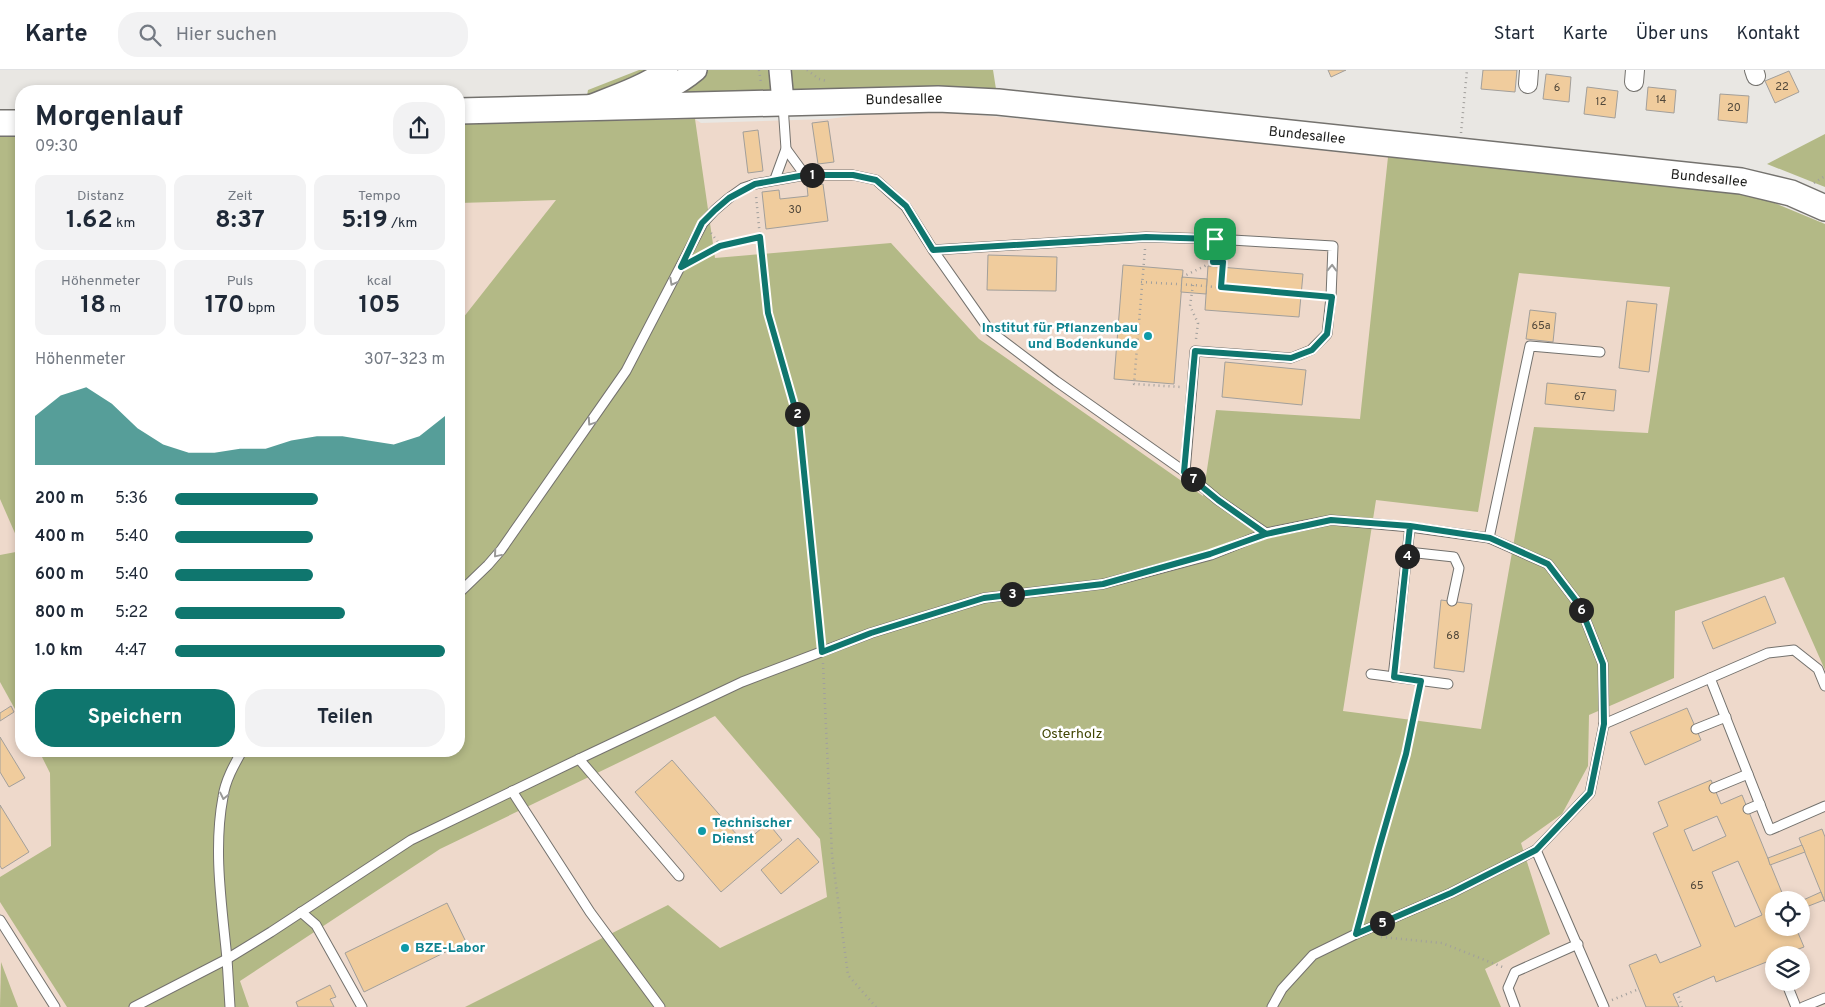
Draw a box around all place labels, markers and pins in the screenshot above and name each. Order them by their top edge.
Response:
pin: 1 [800,162,824,188]
pin [1194,218,1236,260]
place label: Institut für Pflanzenbau und Bodenkunde [982,320,1138,353]
marker: Institut für Pflanzenbau und Bodenkunde [1142,330,1154,342]
pin: 2 [784,402,810,426]
pin: 7 [1180,466,1206,492]
pin: 4 [1394,544,1420,568]
pin: 3 [1000,582,1024,606]
pin: 6 [1568,598,1594,622]
place label: Technischer Dienst [712,815,792,848]
marker: Technischer Dienst [696,825,708,837]
pin: 5 [1370,910,1394,936]
place label: BZE-Labor [415,940,485,957]
marker: BZE-Labor [399,942,411,954]

